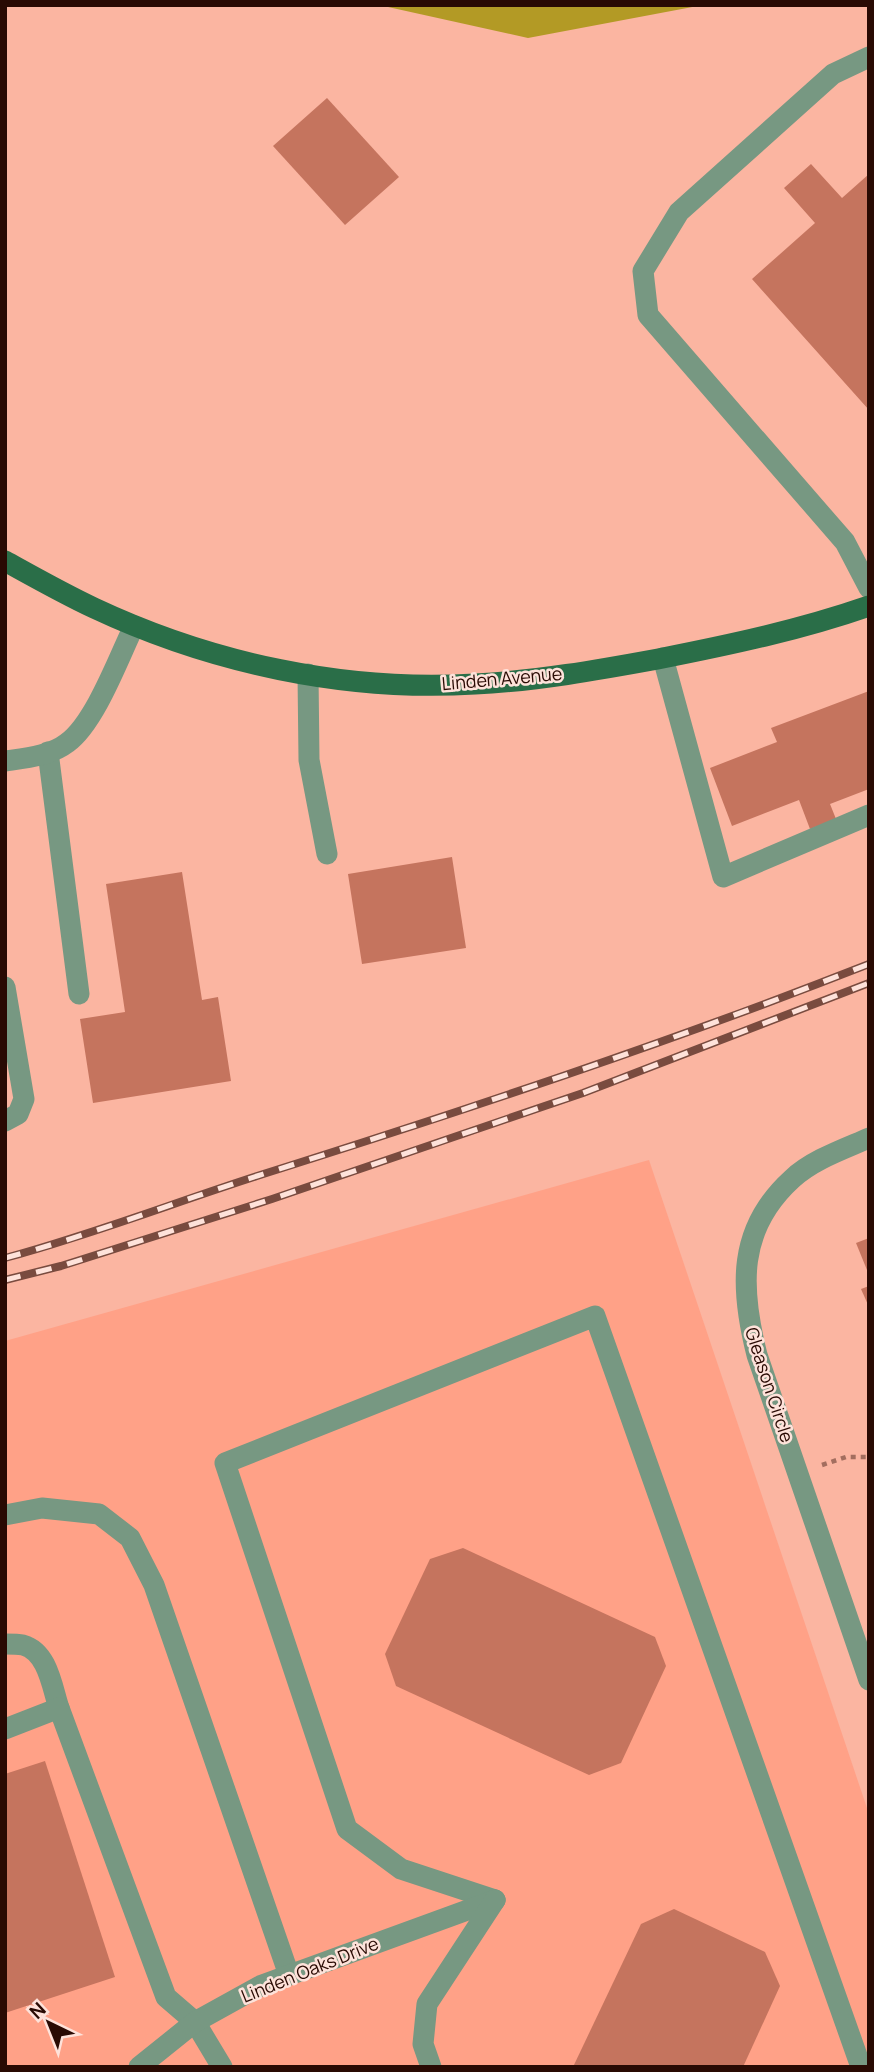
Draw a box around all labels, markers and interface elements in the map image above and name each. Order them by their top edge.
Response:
street label: Linden Avenue [441,661,563,695]
street label: Gleason Circle [740,1324,800,1445]
street label: Linden Oaks Drive [237,1931,382,2008]
north arrow [14,1988,84,2058]
text: N [24,1996,51,2025]

